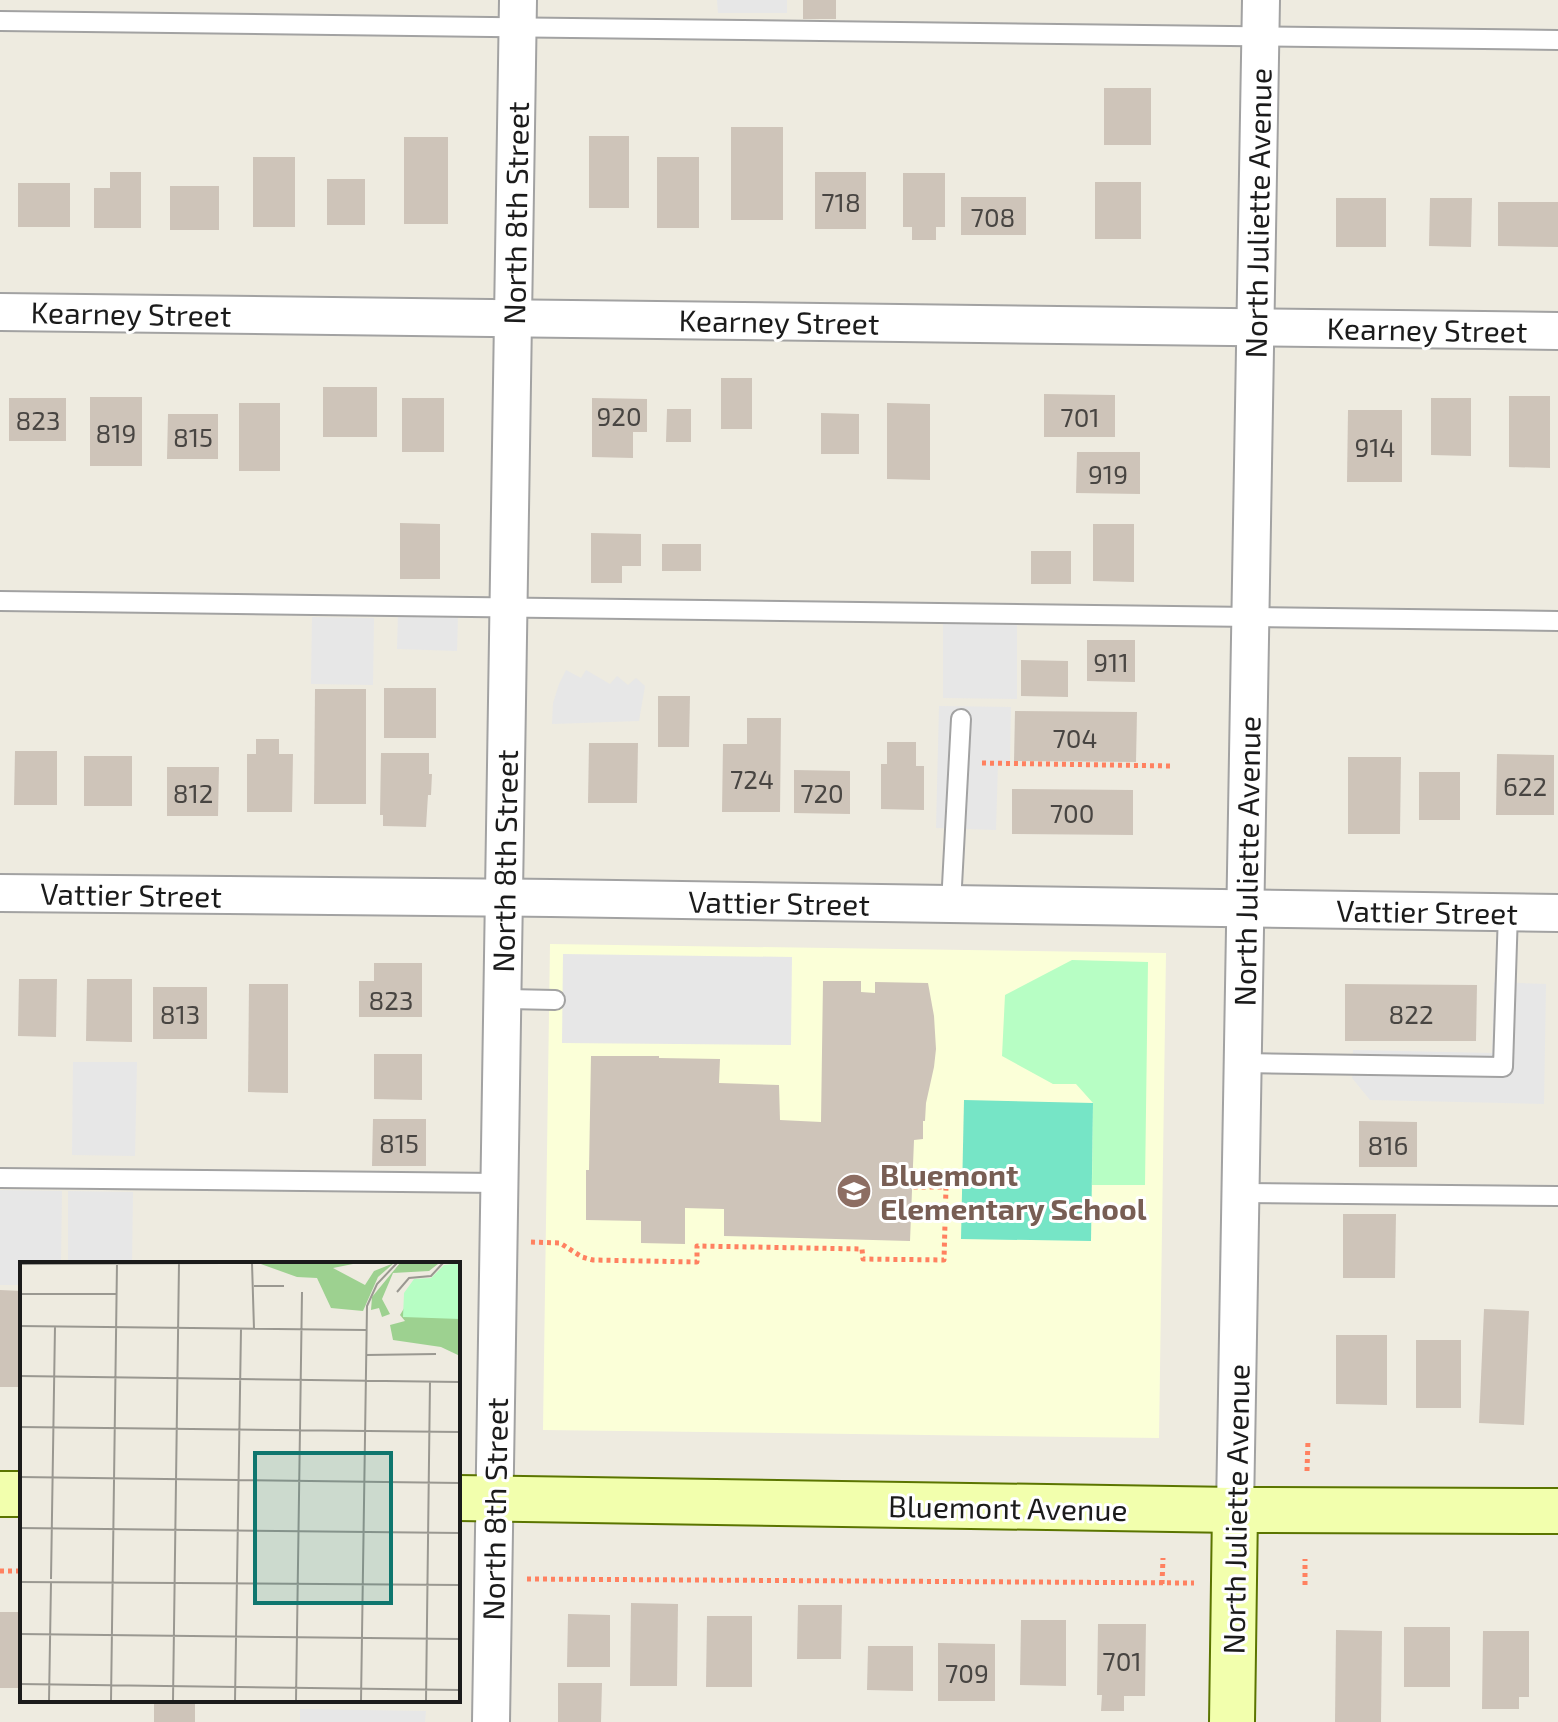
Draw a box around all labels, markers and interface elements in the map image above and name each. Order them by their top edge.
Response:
street label: North Juliette Avenue [1236,68,1278,358]
street label: North 8th Street [495,101,535,325]
house number: 718 [821,186,861,217]
house number: 708 [971,201,1015,232]
street label: Kearney Street [30,293,232,333]
street label: Kearney Street [678,301,880,341]
street label: Kearney Street [1326,309,1528,349]
house number: 920 [596,400,642,431]
house number: 701 [1060,401,1100,432]
house number: 823 [16,404,60,435]
house number: 819 [95,417,137,448]
house number: 815 [173,421,213,452]
house number: 914 [1354,431,1396,462]
house number: 919 [1088,458,1128,489]
house number: 911 [1093,646,1129,677]
street label: North Juliette Avenue [1225,716,1267,1006]
house number: 704 [1053,722,1097,753]
street label: North 8th Street [484,749,524,973]
house number: 724 [730,763,774,794]
house number: 622 [1503,770,1547,801]
house number: 812 [173,777,213,808]
house number: 720 [800,777,844,808]
house number: 700 [1050,797,1094,828]
street label: Vattier Street [40,874,222,914]
street label: Vattier Street [688,882,870,922]
street label: Vattier Street [1336,891,1518,931]
house number: 823 [369,984,413,1015]
house number: 813 [160,998,200,1029]
house number: 822 [1388,998,1434,1029]
house number: 815 [379,1127,419,1158]
house number: 816 [1367,1129,1409,1160]
place label: Bluemont Elementary School [880,1156,1147,1227]
school or university icon: Bluemont Elementary School [835,1172,873,1210]
inset map [20,1262,460,1702]
street label: North Juliette Avenue [1214,1364,1256,1654]
street label: North 8th Street [474,1397,514,1621]
street label: Bluemont Avenue [888,1487,1128,1527]
house number: 701 [1102,1645,1142,1676]
house number: 709 [945,1657,989,1688]

